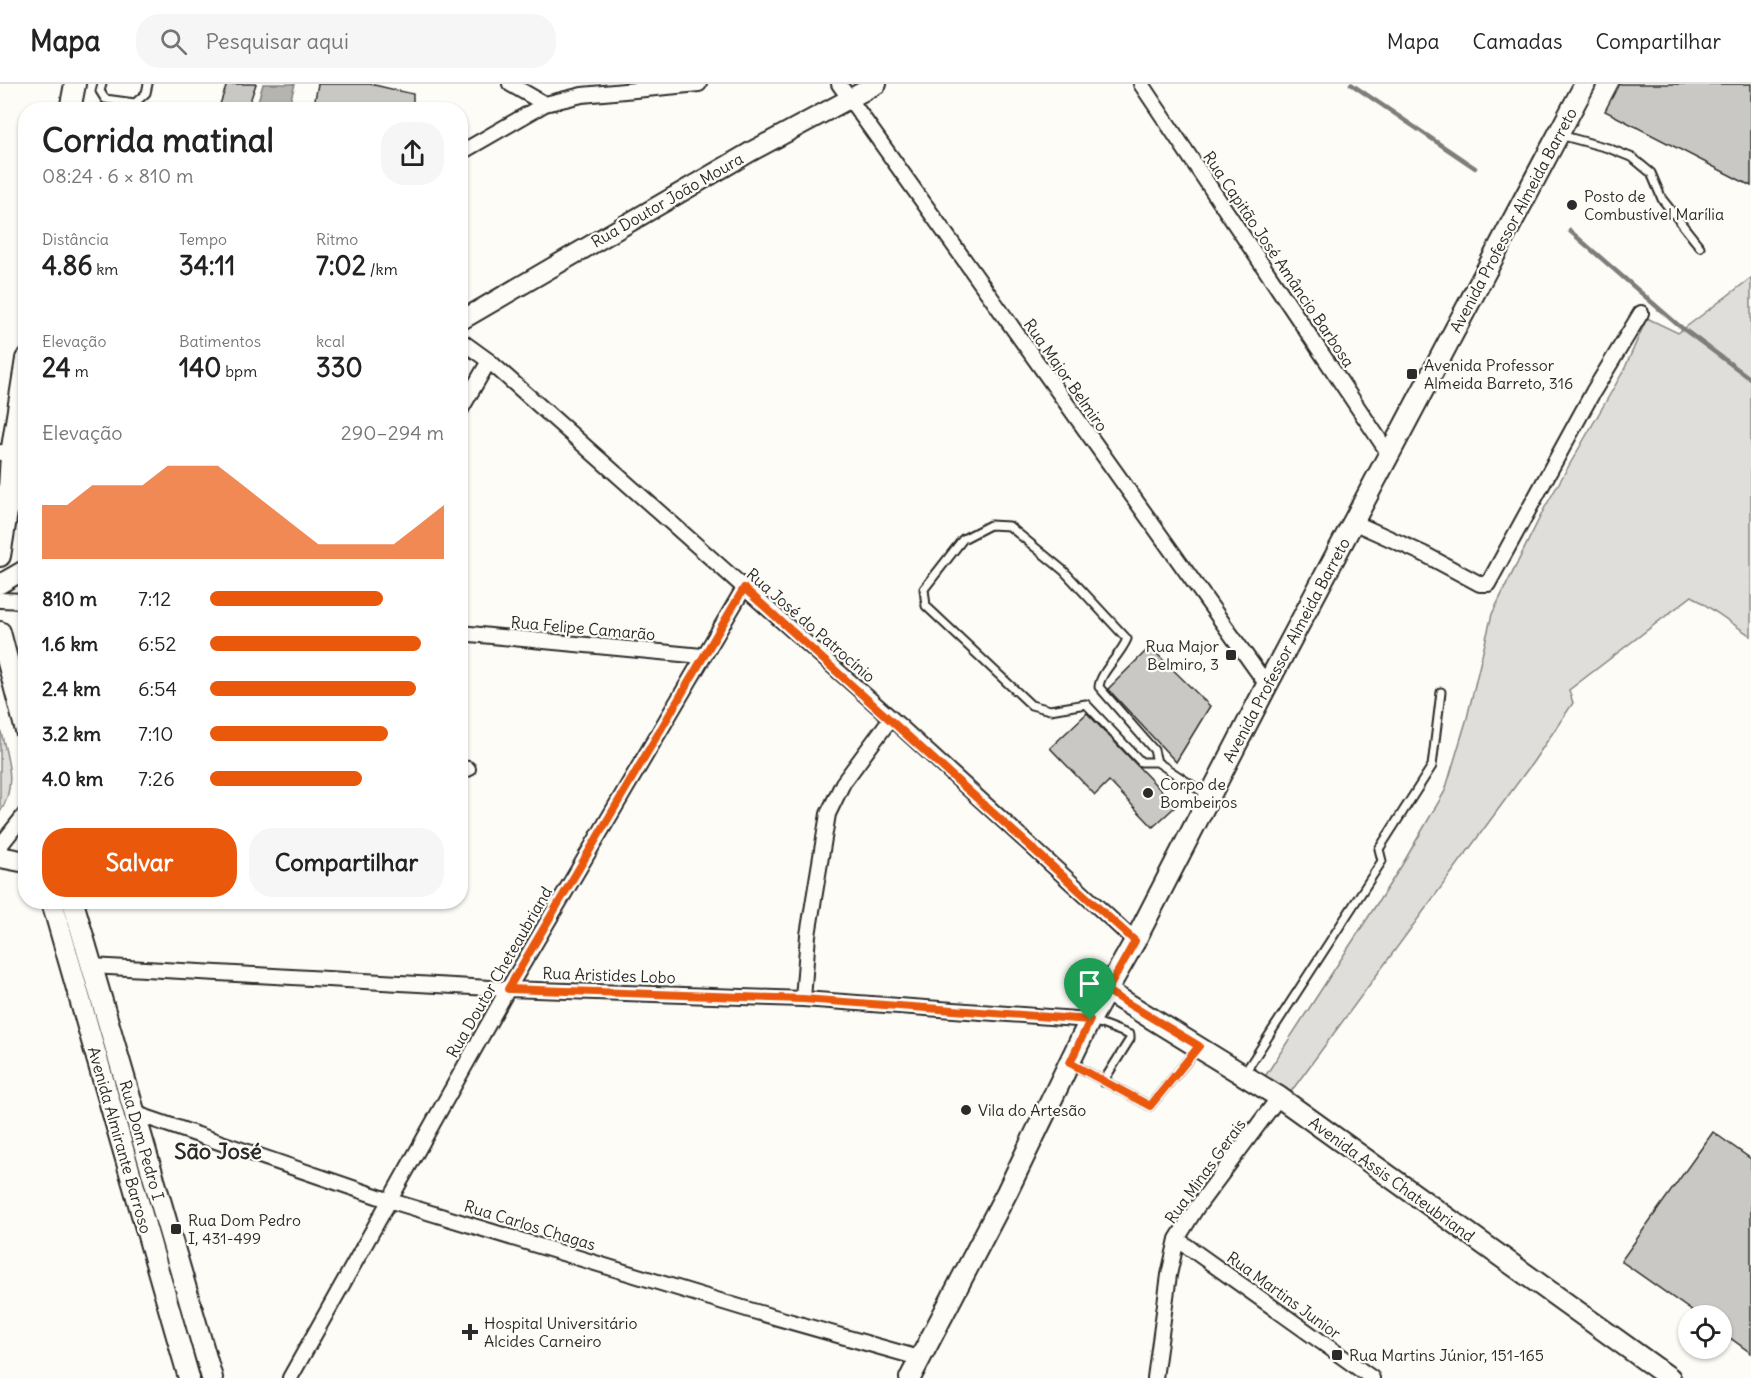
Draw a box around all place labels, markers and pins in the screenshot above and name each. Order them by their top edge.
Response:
place label: Posto de Combustível Marília [1584,186,1724,224]
marker: Posto de Combustível Marília [1565,198,1579,212]
place label: Avenida Professor Almeida Barreto, 316 [1424,355,1573,393]
marker: Avenida Professor Almeida Barreto, 316 [1405,367,1419,381]
place label: Rua Major Belmiro, 3 [1146,636,1219,674]
marker: Rua Major Belmiro, 3 [1224,648,1238,662]
place label: Corpo de Bombeiros [1160,774,1237,812]
marker: Corpo de Bombeiros [1141,786,1155,800]
pin [1064,958,1115,1020]
place label: Vila do Artesão [978,1100,1086,1120]
marker: Vila do Artesão [959,1103,973,1117]
place label: Rua Dom Pedro I, 431-499 [188,1210,301,1248]
marker: Rua Dom Pedro I, 431-499 [169,1222,183,1236]
place label: Hospital Universitário Alcides Carneiro [484,1313,637,1351]
marker: Hospital Universitário Alcides Carneiro [461,1323,479,1341]
place label: Rua Martins Júnior, 151-165 [1349,1345,1544,1365]
marker: Rua Martins Júnior, 151-165 [1330,1348,1344,1362]

